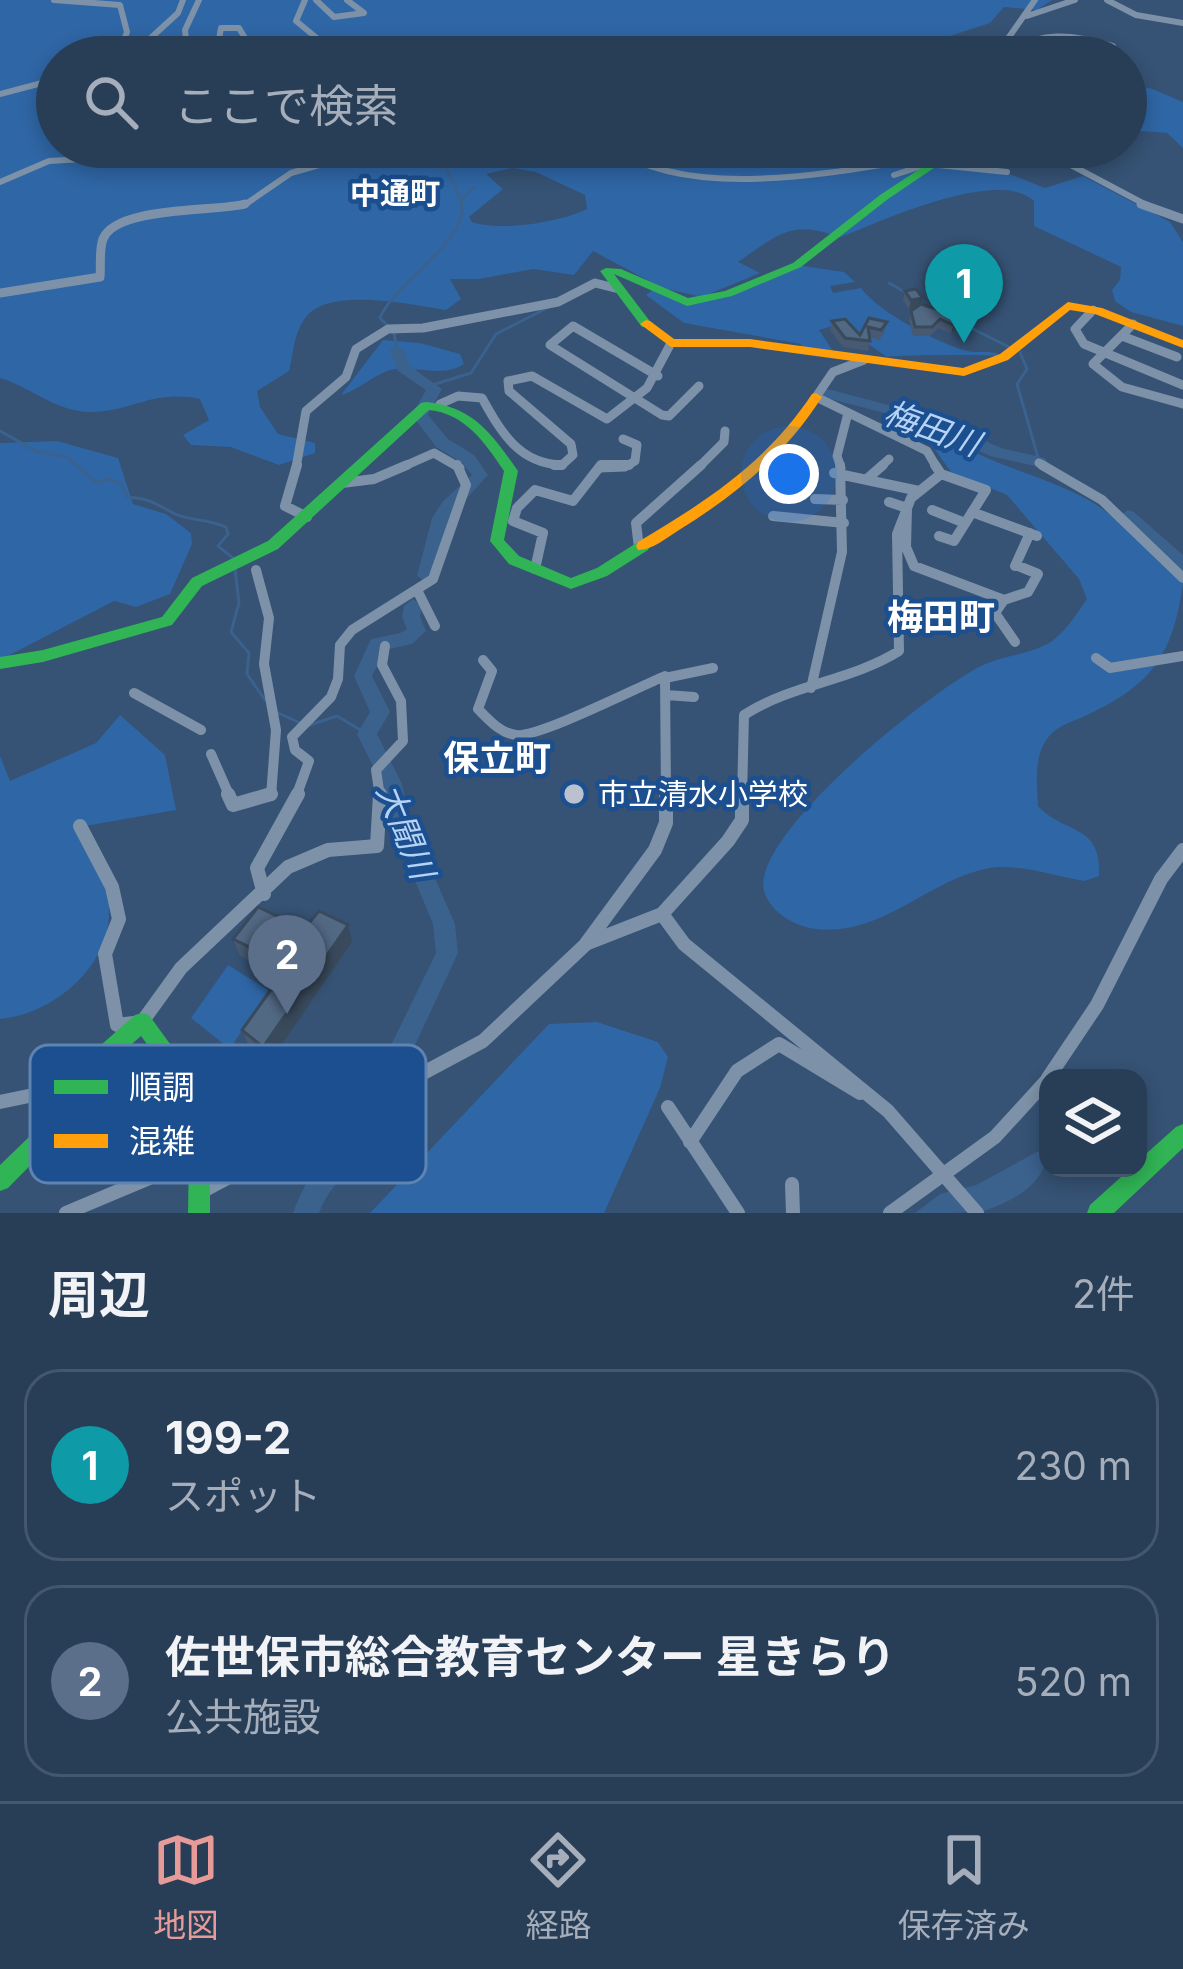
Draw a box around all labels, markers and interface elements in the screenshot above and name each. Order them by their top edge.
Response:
search box [36,36,1147,168]
icon: search [78,69,144,135]
text: ここで検索 [174,78,399,133]
district label: 中通町 [350,175,440,211]
pin: 1 [925,244,1003,343]
water label: 梅田川 [879,392,988,465]
your location [759,444,819,504]
district label: 梅田町 [887,595,995,639]
district label: 保立町 [443,736,551,780]
place label: 市立清水小学校 [598,776,808,812]
water label: 大聞川 [369,778,444,887]
marker: 市立清水小学校 [561,781,587,807]
pin: 2 [248,915,326,1014]
legend [30,1045,426,1183]
text: 順調 [129,1067,195,1107]
map controls [1039,1069,1147,1177]
button: layers [1039,1069,1147,1177]
text: 混雑 [129,1121,195,1161]
text: 周辺 [48,1264,150,1325]
text: 2件 [1072,1270,1135,1317]
text: 199-2 [165,1410,291,1465]
text: 1 [82,1442,98,1489]
text: 230 m [1014,1442,1132,1489]
text: スポット [165,1472,321,1519]
text: 佐世保市総合教育センター 星きらり [165,1629,896,1684]
text: 2 [78,1658,102,1705]
text: 520 m [1015,1658,1132,1705]
text: 公共施設 [165,1693,321,1740]
tab: 地図 [153,1827,219,1947]
tab: 経路 [525,1827,591,1947]
tab: 保存済み [898,1827,1030,1947]

